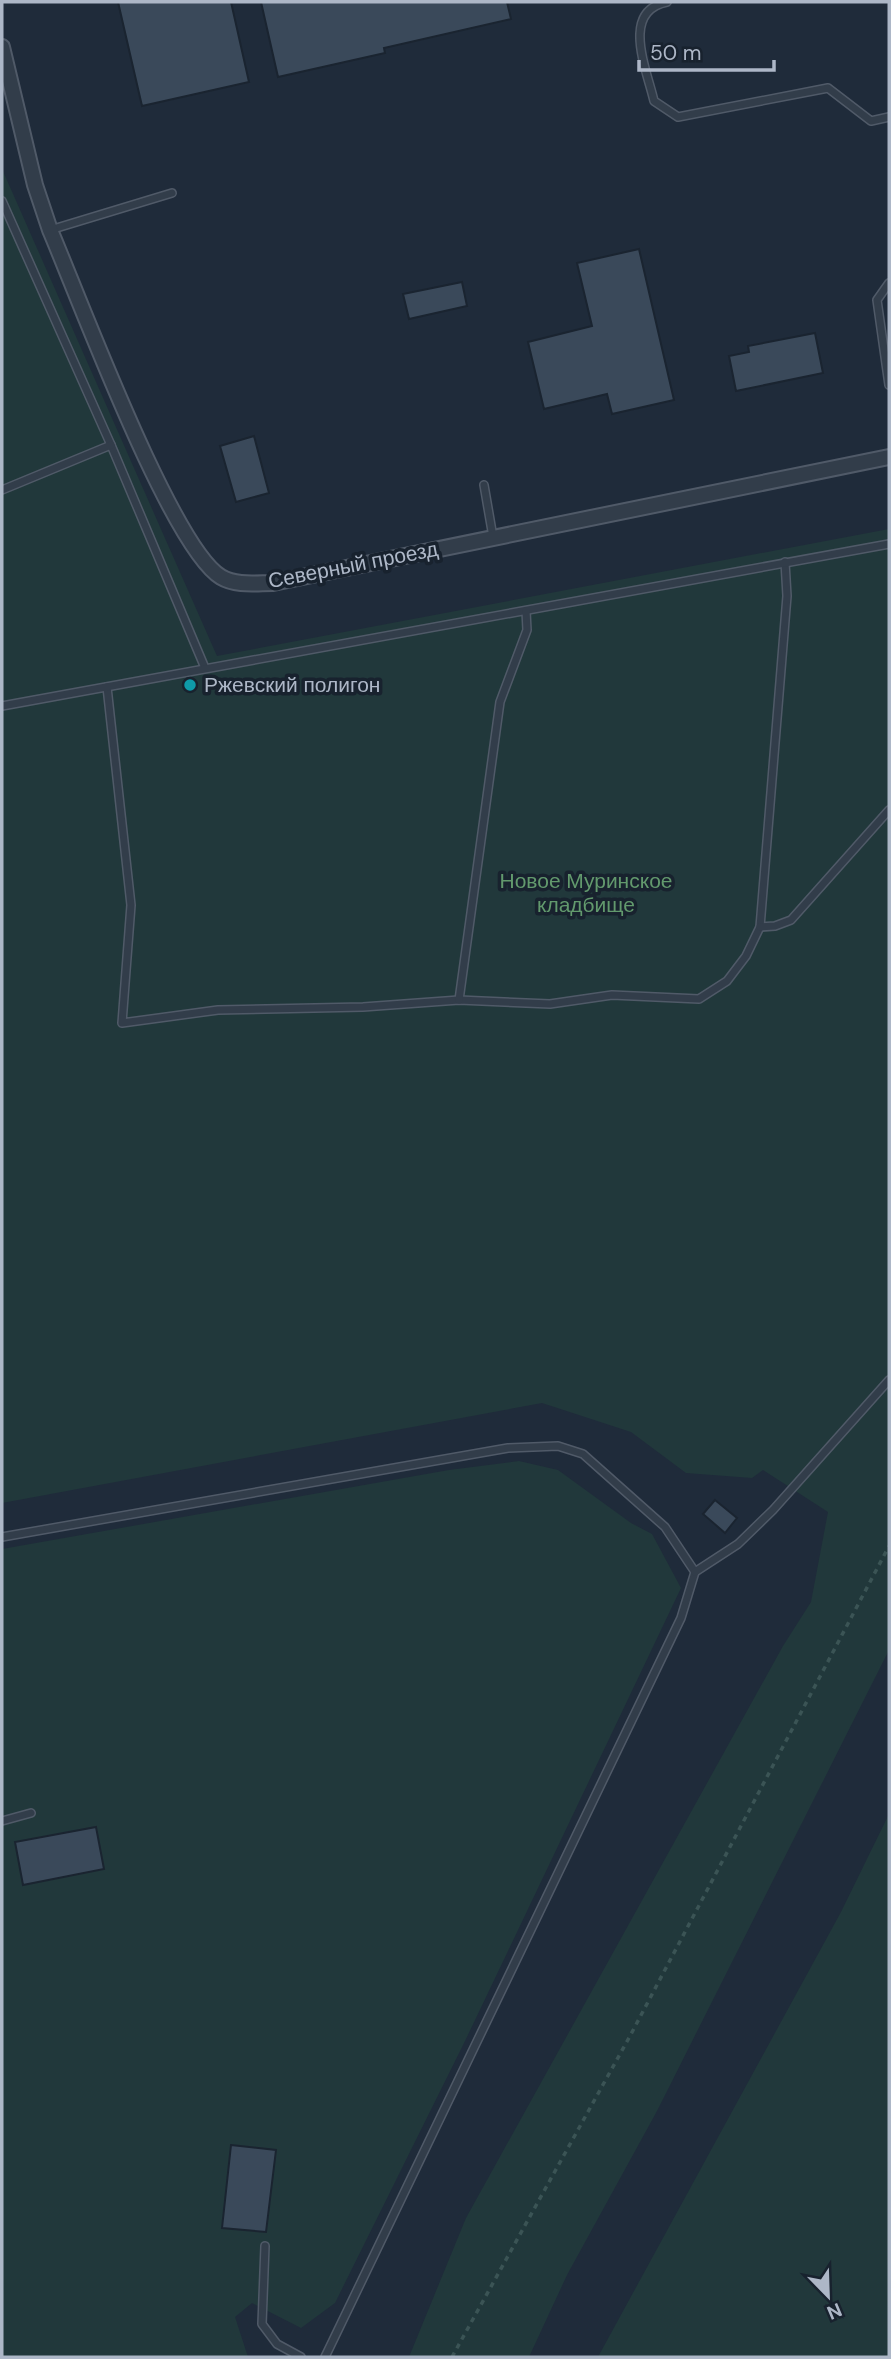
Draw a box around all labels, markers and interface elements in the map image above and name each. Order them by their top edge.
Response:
scale bar [639,28,774,72]
text: 50 m [650,39,701,67]
street label: Северный проезд [266,535,440,595]
place label: Ржевский полигон [204,671,380,699]
marker: Ржевский полигон [182,677,198,693]
park label: Новое Муринское кладбище [500,867,673,919]
north arrow [793,2261,863,2331]
text: N [823,2297,846,2325]

